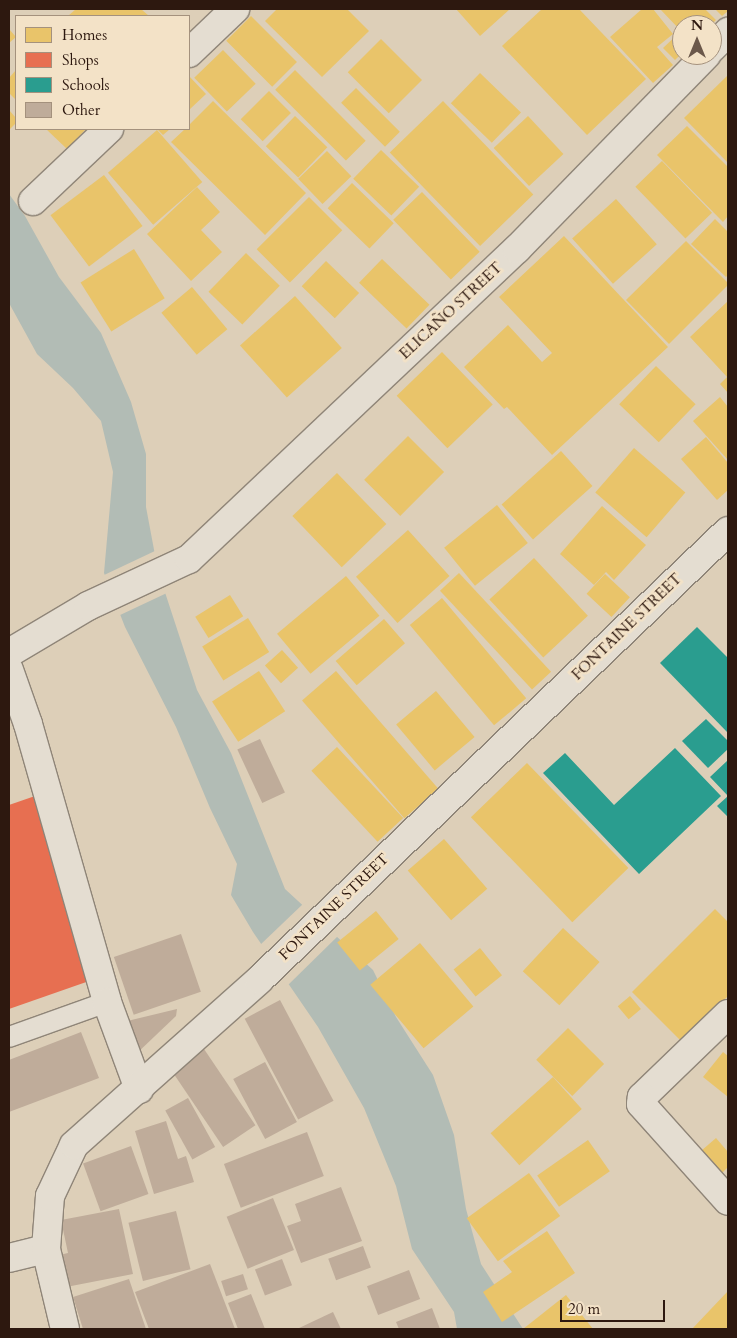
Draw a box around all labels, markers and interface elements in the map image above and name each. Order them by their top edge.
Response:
legend [15,15,190,130]
north arrow [672,15,722,65]
text: N [691,16,703,35]
text: Homes [62,25,107,45]
text: Shops [62,50,99,70]
text: Schools [62,75,110,95]
text: Other [62,100,100,120]
street label: ELICAÑO STREET [396,259,506,363]
street label: FONTAINE STREET [568,570,686,684]
street label: FONTAINE STREET [275,850,393,964]
scale bar [562,1290,667,1322]
text: 20 m [568,1299,600,1319]

